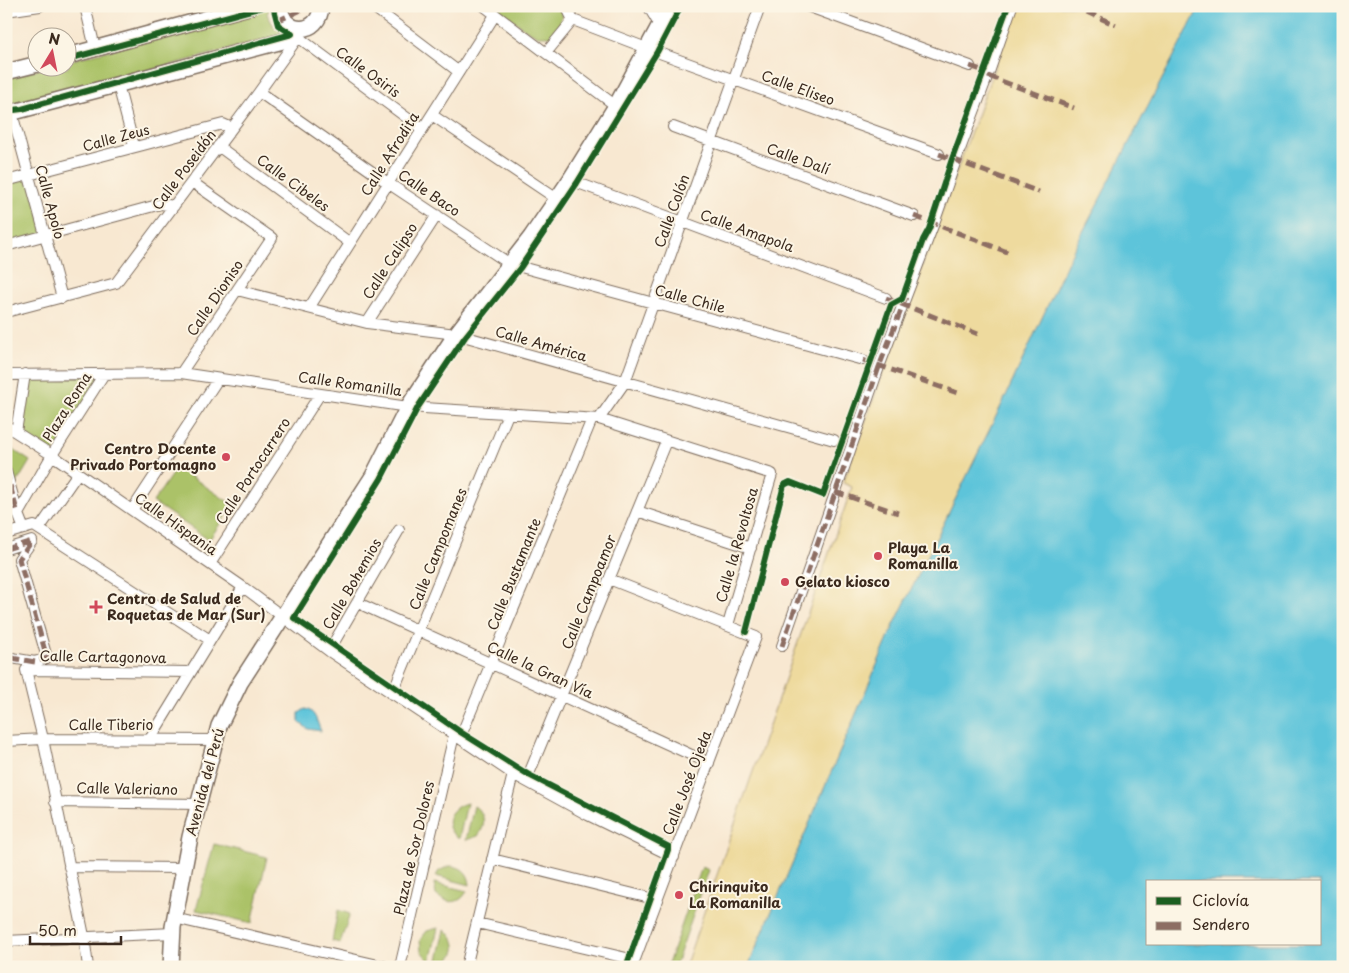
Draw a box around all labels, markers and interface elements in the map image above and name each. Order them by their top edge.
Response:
text: N [47,27,62,50]
north arrow [28,28,78,78]
street label: Calle Osiris [332,41,405,102]
street label: Calle Eliseo [759,65,838,111]
street label: Calle Afrodita [355,107,424,200]
street label: Calle Zeus [80,119,152,157]
street label: Calle Poseidón [146,125,221,214]
street label: Calle Dalí [764,137,833,180]
street label: Calle Cibeles [252,149,334,216]
street label: Calle Apolo [30,162,71,241]
street label: Calle Baco [394,164,465,221]
street label: Calle Colón [649,171,694,250]
street label: Calle Amapola [697,204,797,257]
street label: Calle Calipso [357,218,422,303]
street label: Calle Dioniso [181,255,248,340]
street label: Calle Chile [652,279,728,318]
street label: Calle América [493,320,590,367]
street label: Calle Romanilla [297,366,404,401]
street label: Plaza Roma [37,368,96,446]
street label: Calle Portocarrero [210,413,295,528]
place label: Centro Docente Privado Portomagno [70,438,216,475]
marker: Centro Docente Privado Portomagno [220,451,232,463]
street label: Calle Campomanes [403,484,472,613]
street label: Calle la Revoltosa [710,484,763,605]
street label: Calle Hispania [131,487,222,560]
street label: Calle Bustamante [481,514,546,633]
street label: Calle Campoamor [556,531,621,652]
street label: Calle Bohemios [317,534,386,633]
place label: Playa La Romanilla [888,537,959,574]
marker: Playa La Romanilla [872,550,884,562]
place label: Gelato kiosco [795,571,890,592]
marker: Gelato kiosco [779,576,791,588]
place label: Centro de Salud de Roquetas de Mar (Sur) [107,588,265,625]
marker: Centro de Salud de Roquetas de Mar (Sur) [89,600,103,614]
street label: Calle la Gran Vía [484,636,598,704]
street label: Calle Cartagonova [39,645,167,668]
street label: Calle Tiberio [69,714,154,735]
street label: Avenida del Perú [180,726,229,838]
street label: Calle José Ojeda [657,727,716,838]
street label: Calle Valeriano [76,777,178,800]
street label: Plaza de Sor Dolores [388,779,439,917]
place label: Chirinquito La Romanilla [689,876,781,913]
legend [1146,880,1322,946]
text: Ciclovía [1192,888,1250,911]
marker: Chirinquito La Romanilla [673,889,685,901]
text: Sendero [1192,912,1250,935]
scale bar [30,913,121,945]
text: 50 m [38,918,77,941]

